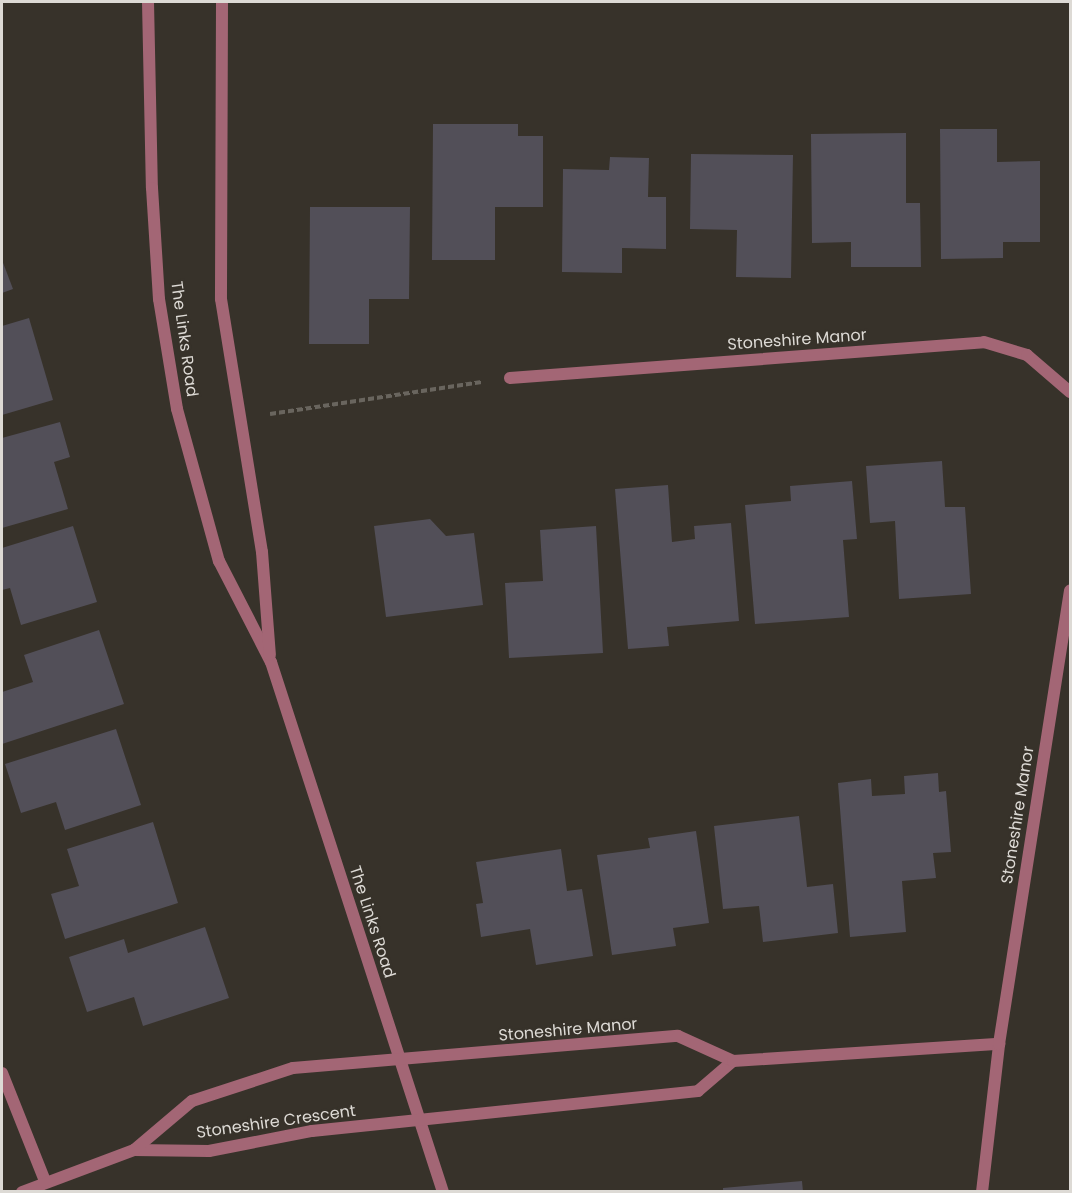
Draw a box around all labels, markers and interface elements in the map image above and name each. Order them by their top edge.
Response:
street label: The Links Road [166,280,202,398]
street label: Stoneshire Manor [727,326,867,354]
street label: Stoneshire Manor [998,745,1038,885]
street label: The Links Road [345,864,399,980]
street label: Stoneshire Manor [498,1014,638,1046]
street label: Stoneshire Crescent [195,1101,357,1143]

